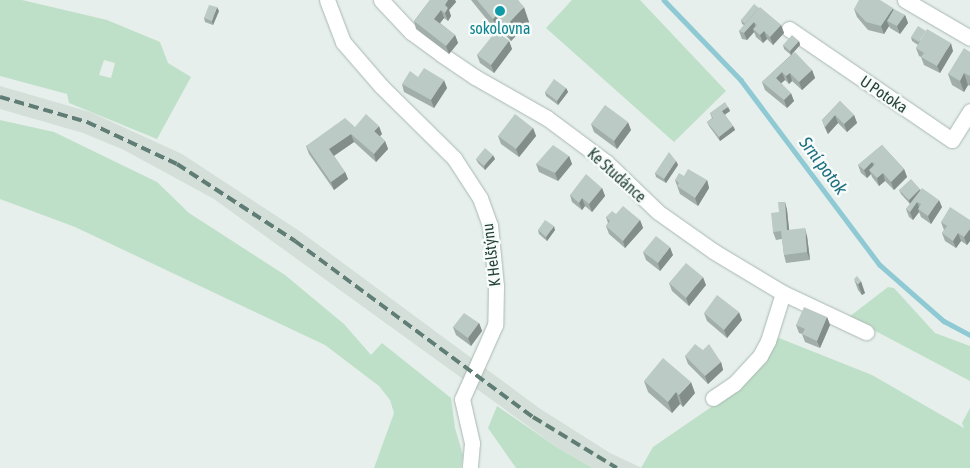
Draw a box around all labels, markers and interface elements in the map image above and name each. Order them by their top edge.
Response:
marker: sokolovna [494,5,506,17]
place label: sokolovna [470,18,530,38]
street label: U Potoka [857,71,911,117]
water label: Srní potok [794,133,852,199]
street label: Ke Studánce [584,144,650,206]
street label: K Helštýnu [478,222,504,288]

